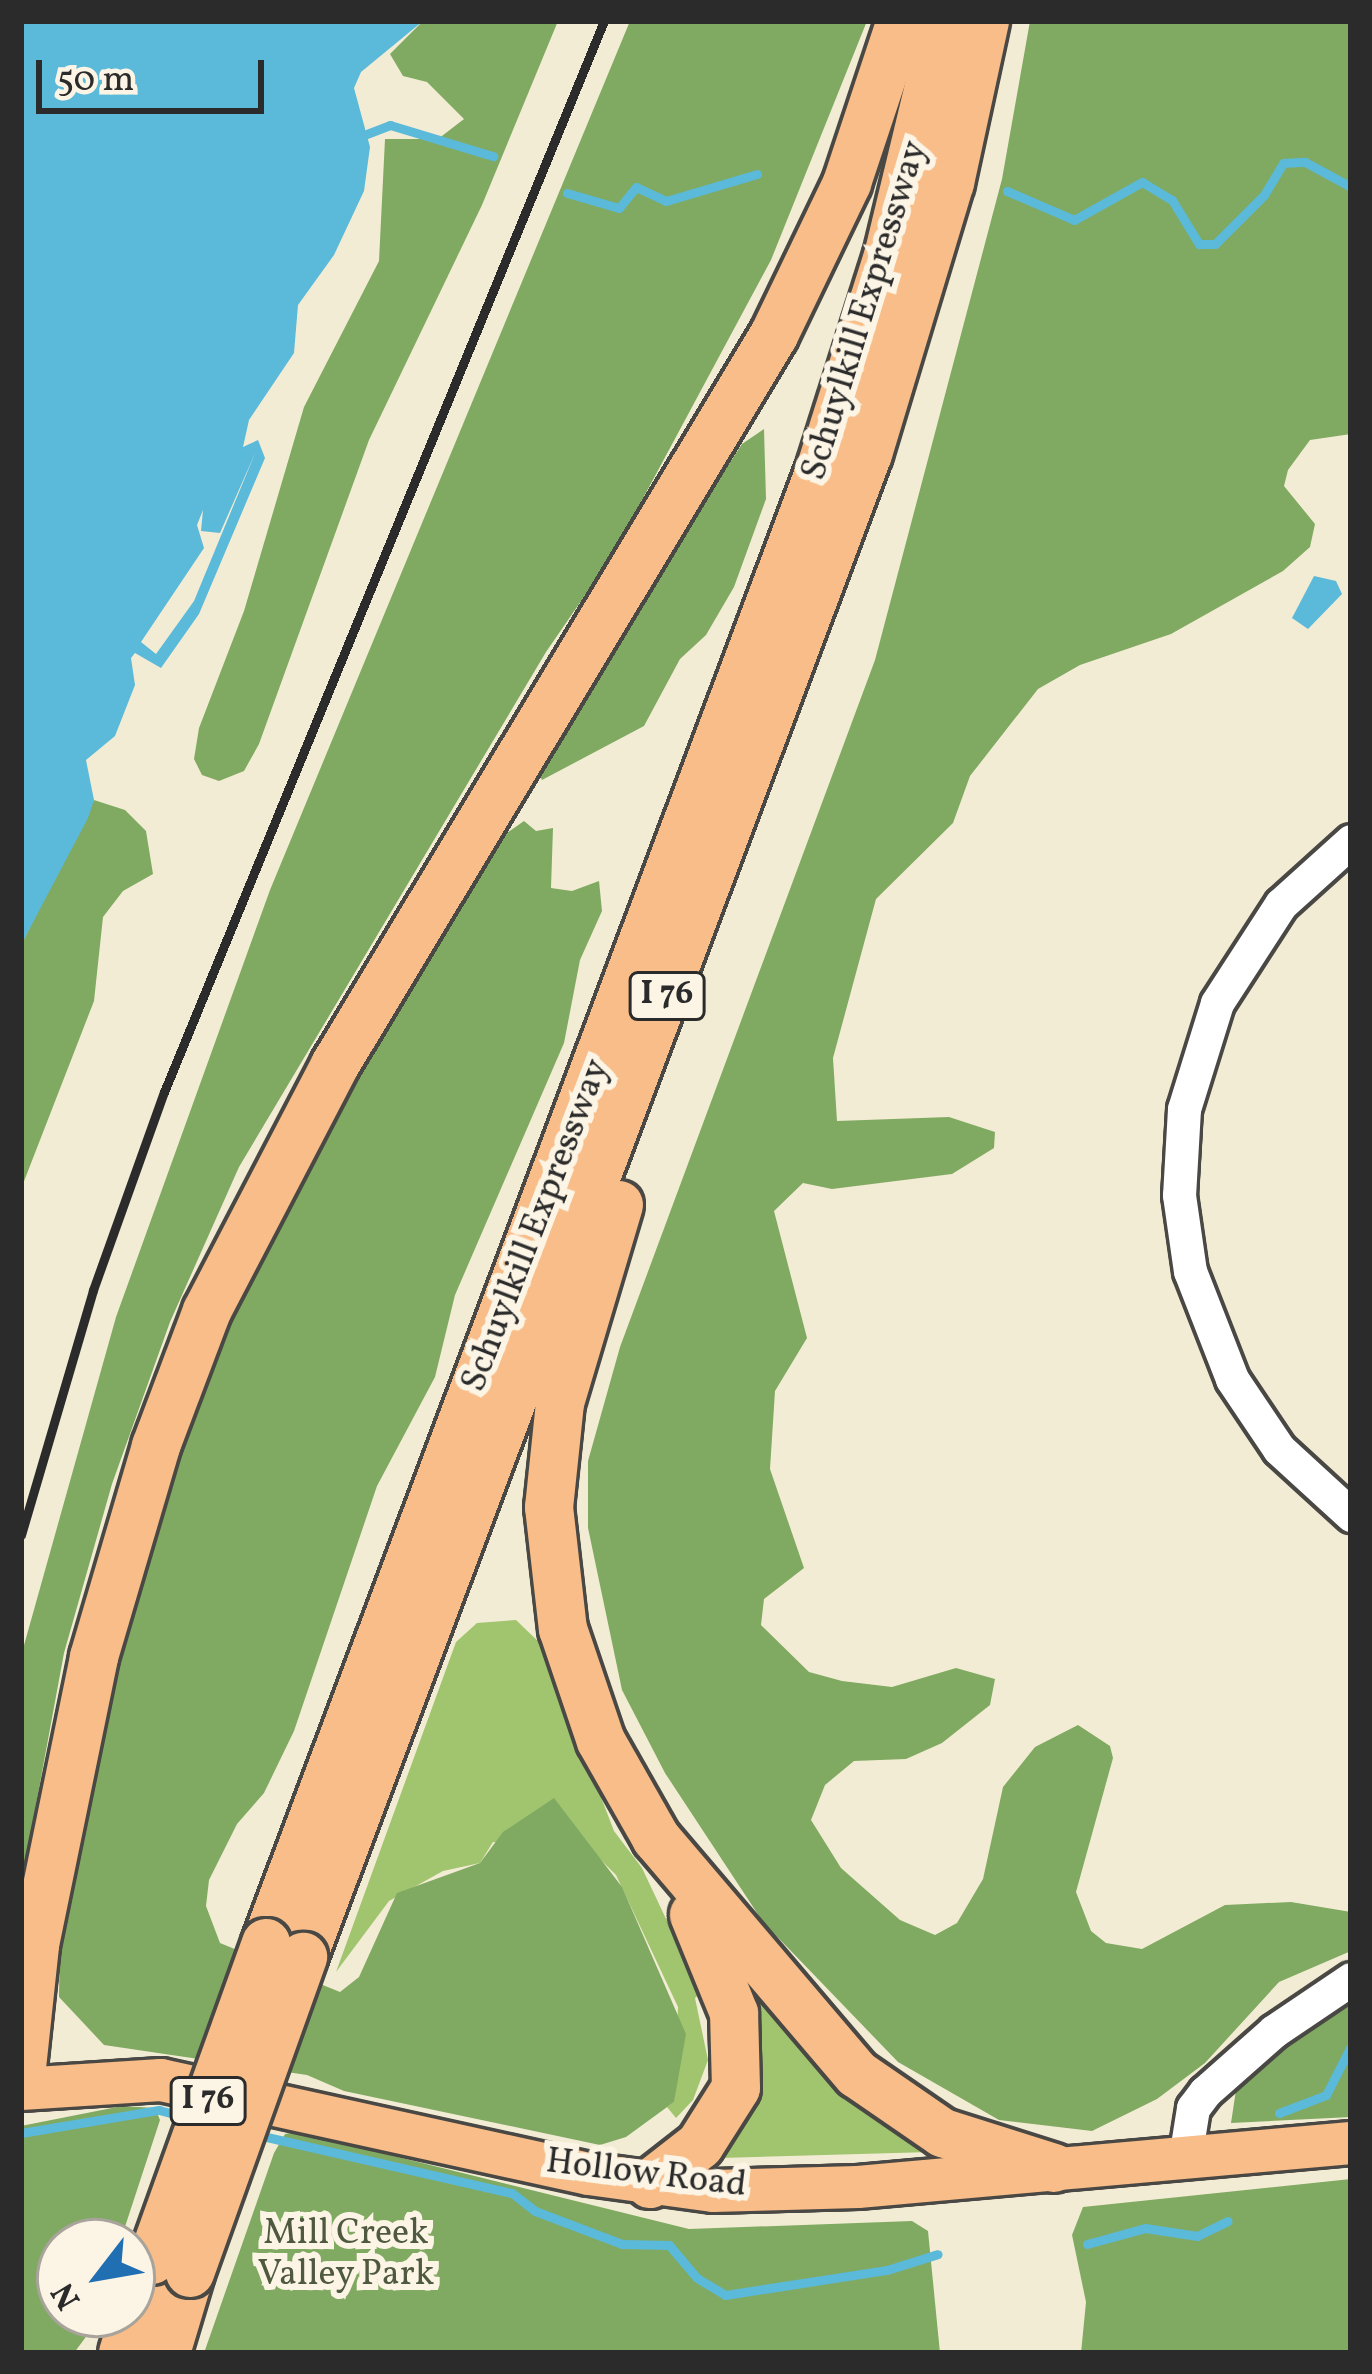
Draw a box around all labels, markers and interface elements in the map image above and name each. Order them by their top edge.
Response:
scale bar [42,36,270,110]
text: 50 m [57,56,134,106]
street label: Schuylkill Expressway [794,136,938,486]
road number: I 76 [628,969,706,1023]
street label: Schuylkill Expressway [454,1054,620,1398]
road number: I 76 [169,2074,247,2128]
street label: Hollow Road [543,2141,749,2209]
park label: Mill Creek Valley Park [257,2212,435,2297]
north arrow [36,2218,156,2338]
text: N [42,2273,94,2317]

